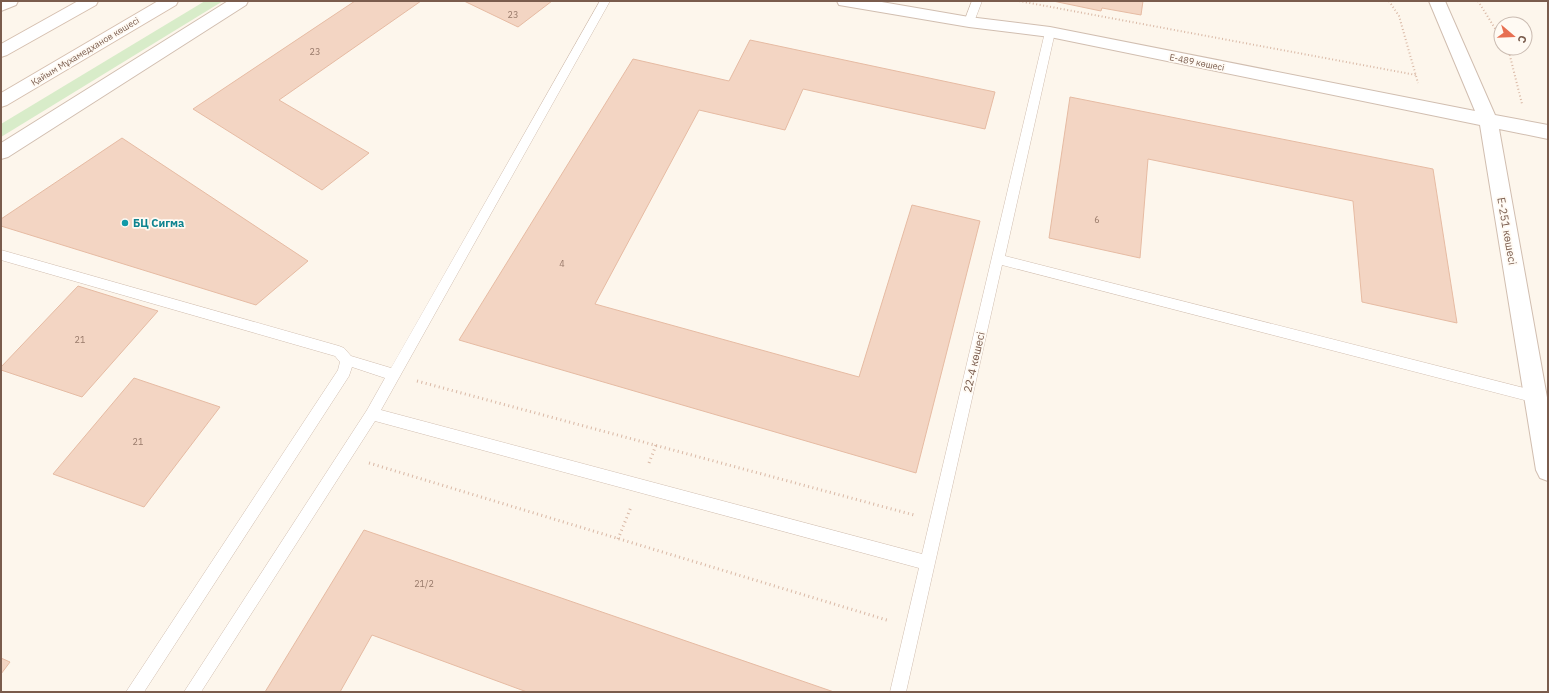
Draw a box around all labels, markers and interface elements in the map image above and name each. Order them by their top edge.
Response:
house number: 23 [508,9,518,20]
street label: Қайым Мұхамедханов көшесі [29,14,141,88]
north arrow [1493,16,1533,56]
text: С [1515,34,1530,45]
house number: 23 [310,46,320,57]
street label: Е-489 көшесі [1169,51,1225,73]
street label: Е-251 көшесі [1494,196,1520,266]
house number: 6 [1094,214,1100,225]
place label: БЦ Сигма [133,216,184,230]
marker: БЦ Сигма [120,218,130,228]
house number: 4 [559,258,565,269]
street label: 22-4 көшесі [960,330,988,394]
house number: 21 [75,334,85,345]
house number: 21 [133,436,143,447]
house number: 21/2 [414,578,434,589]

